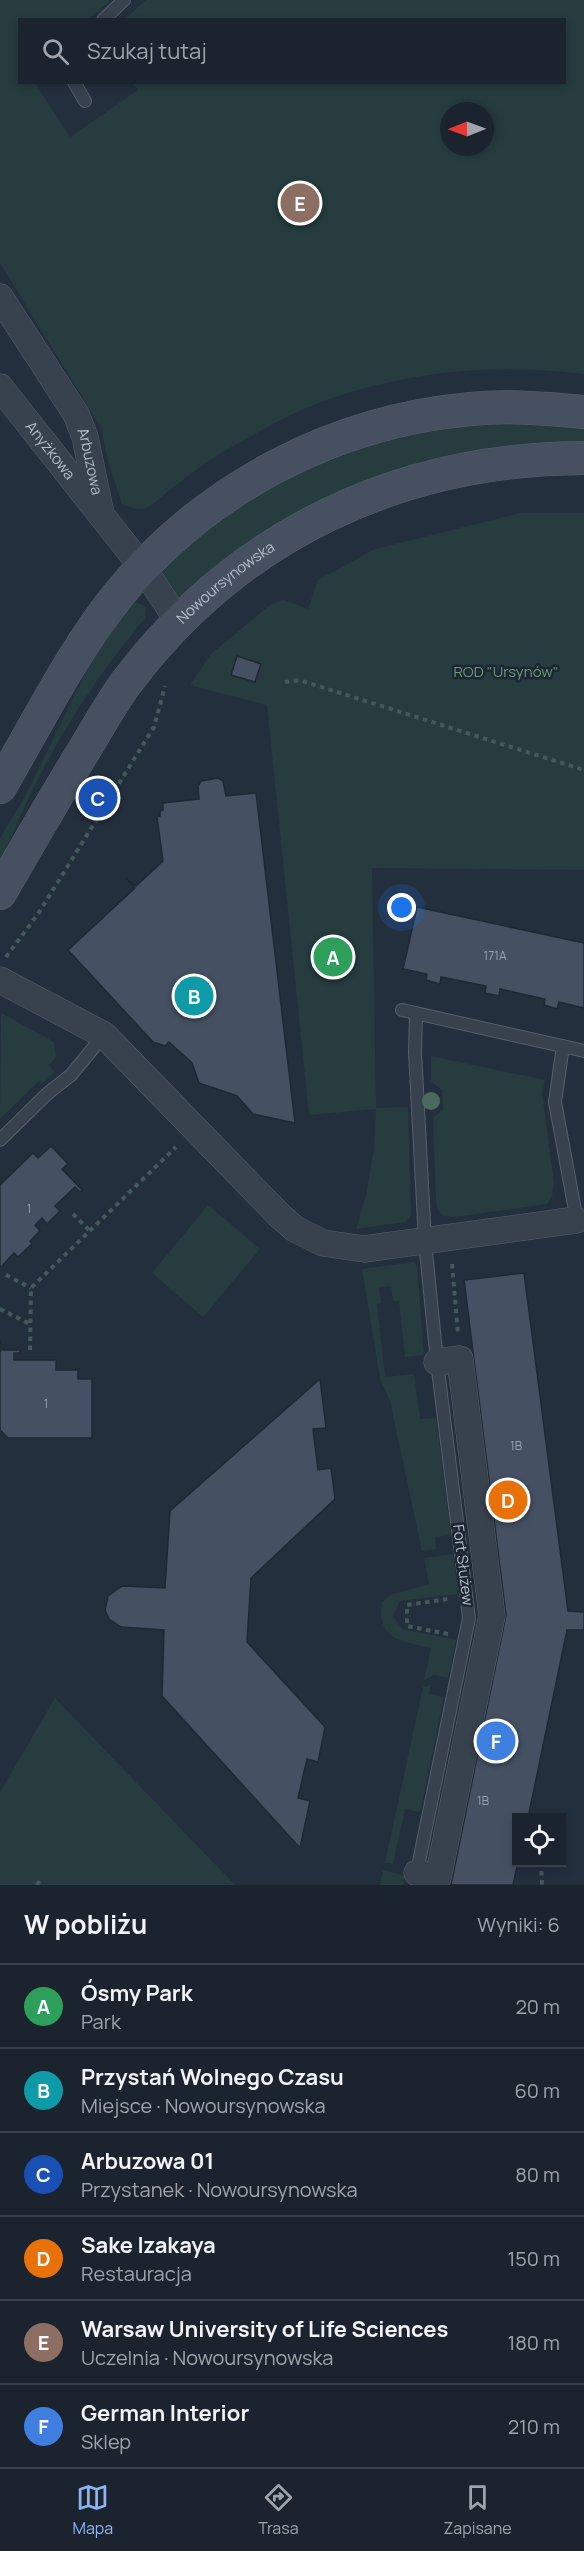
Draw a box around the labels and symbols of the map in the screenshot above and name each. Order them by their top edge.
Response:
north arrow [440,102,494,156]
pin: E [280,180,320,226]
street label: Anyżkowa [21,417,80,484]
street label: Arbuzowa [72,424,108,497]
street label: Nowoursynowska [172,536,279,628]
park label: ROD "Ursynów" [453,661,559,682]
pin: C [78,776,118,820]
your location [387,893,416,922]
pin: A [314,934,352,980]
house number: 171A [484,947,507,964]
pin: B [174,974,214,1018]
house number: 1 [27,1200,31,1217]
house number: 1 [44,1395,48,1412]
house number: 1B [510,1437,522,1454]
pin: D [488,1478,528,1522]
street label: Fort Służew [448,1523,479,1607]
pin: F [476,1718,516,1764]
house number: 1B [477,1792,489,1809]

